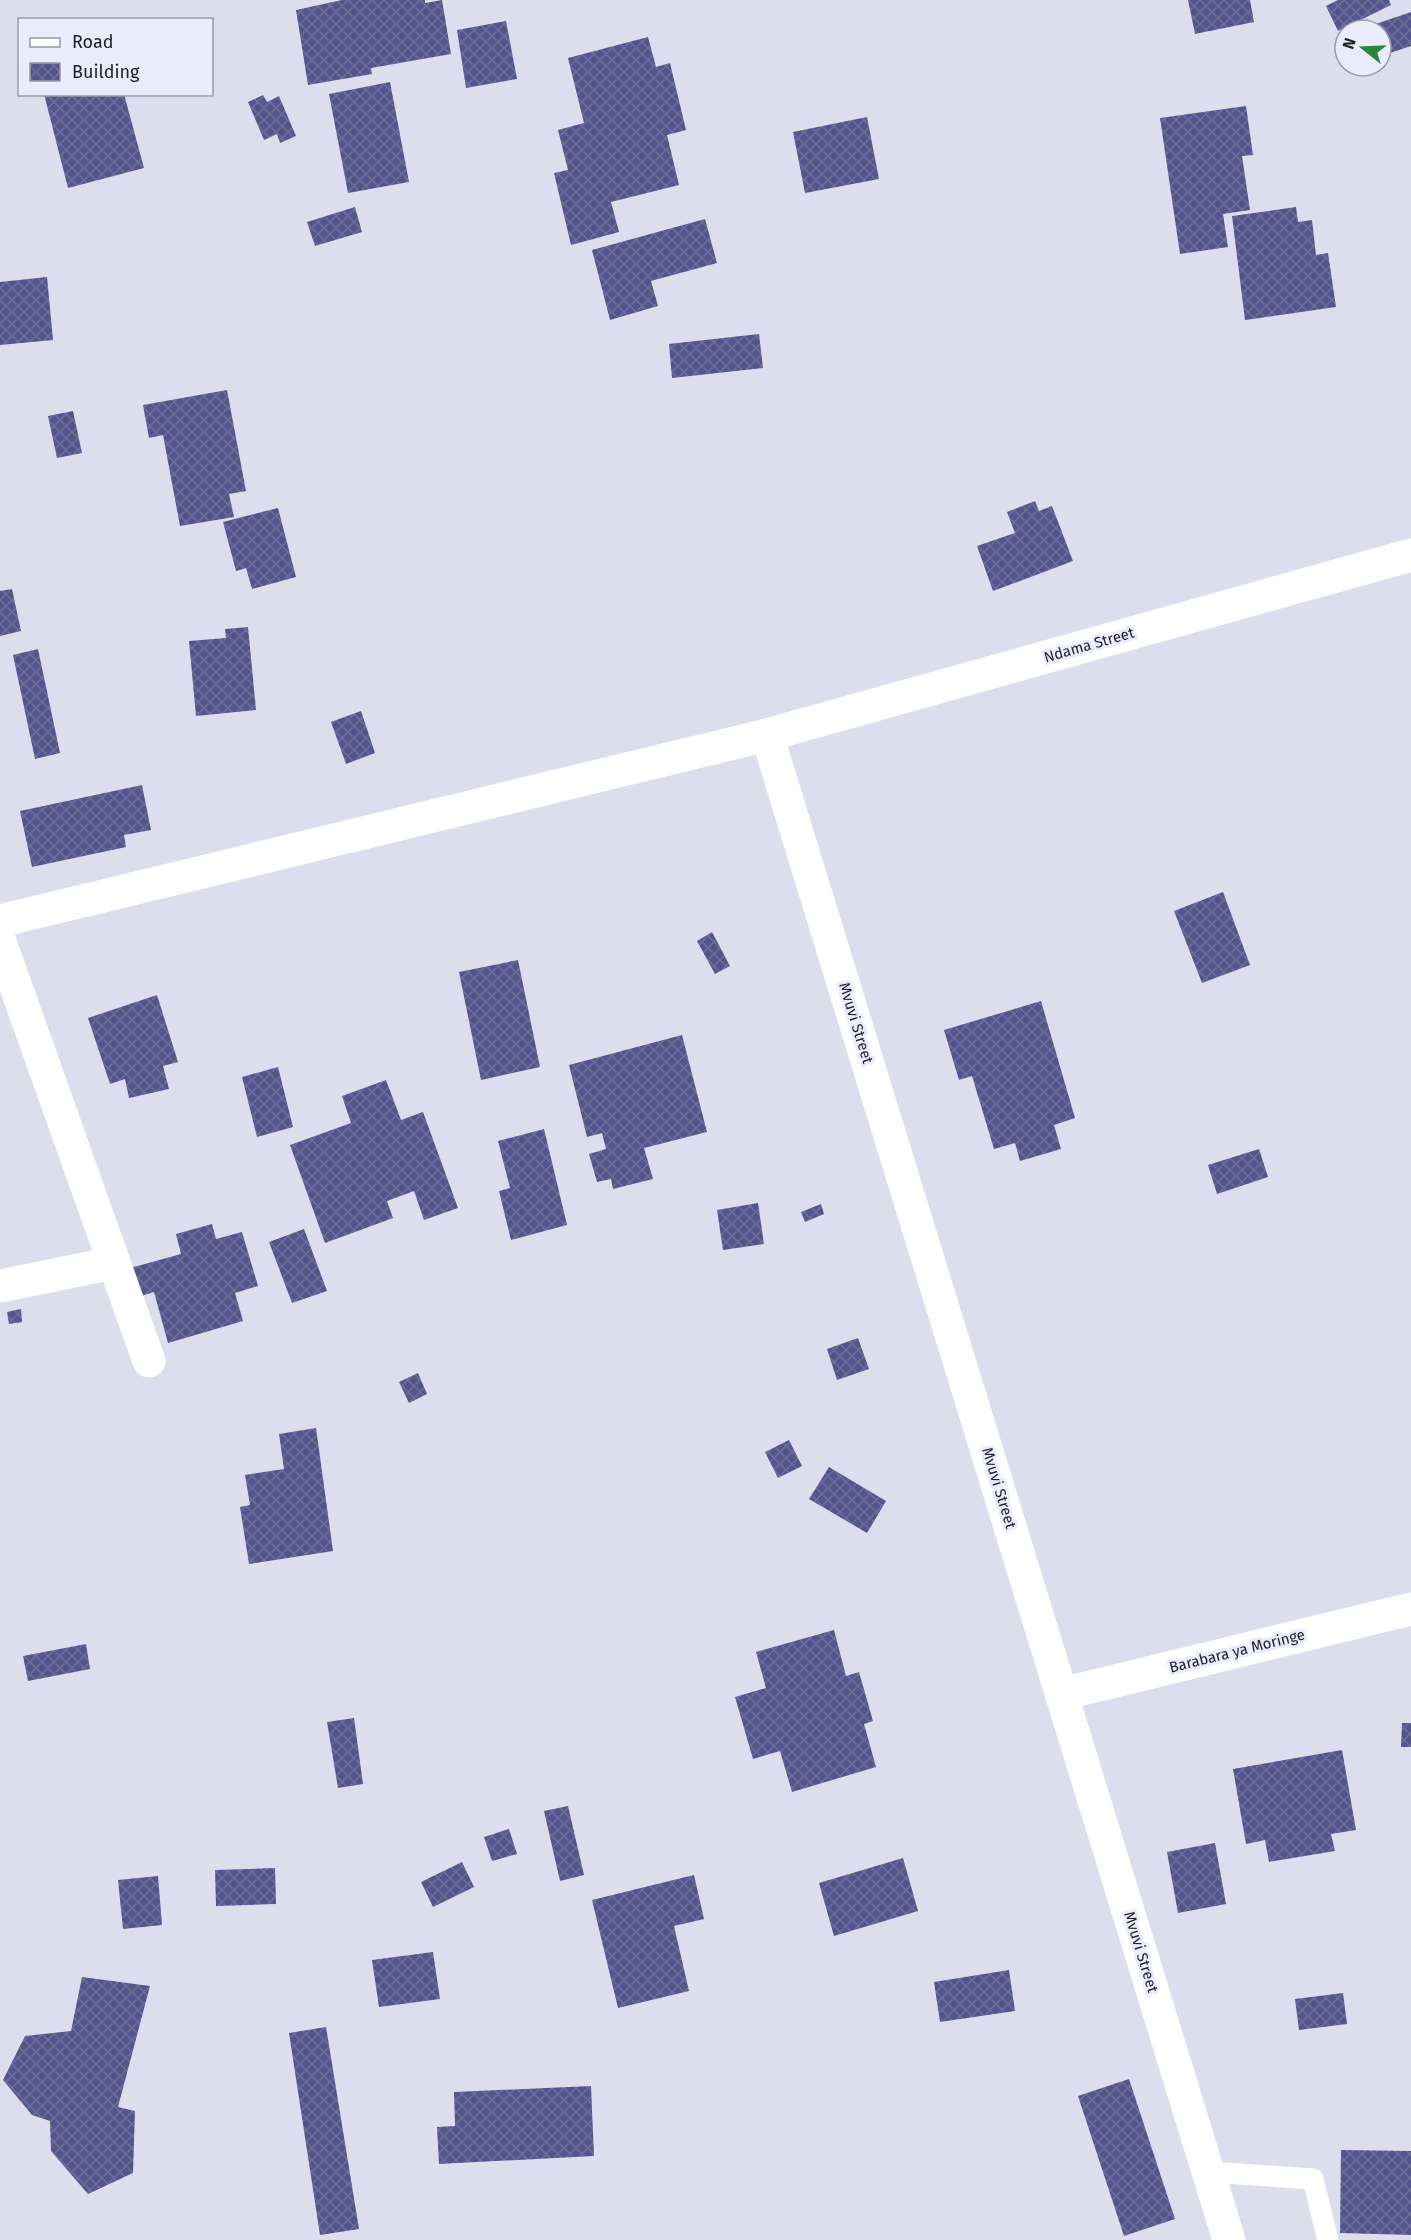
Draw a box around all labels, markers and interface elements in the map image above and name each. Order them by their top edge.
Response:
legend [18,18,213,96]
north arrow [1333,18,1393,78]
text: Road [72,31,114,53]
text: N [1339,36,1360,51]
text: Building [72,61,140,83]
street label: Ndama Street [1042,623,1137,666]
street label: Mvuvi Street [835,980,877,1066]
street label: Mvuvi Street [978,1445,1020,1531]
street label: Barabara ya Moringe [1167,1625,1307,1677]
street label: Mvuvi Street [1120,1909,1162,1995]

